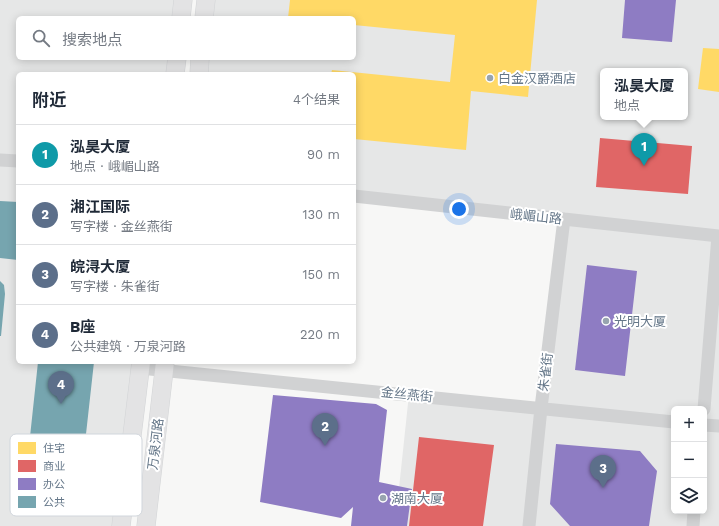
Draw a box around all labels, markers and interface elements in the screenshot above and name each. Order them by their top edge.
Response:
search box [16,16,356,60]
icon: search [30,27,52,49]
text: 搜索地点 [62,31,122,49]
popup [600,68,688,120]
place label: 白金汉爵酒店 [498,71,576,86]
marker: 白金汉爵酒店 [485,73,495,83]
text: 泓昊大厦 [614,77,674,95]
text: 附近 [32,90,66,110]
text: 4个结果 [293,92,340,107]
text: 地点 [614,98,640,113]
pin: 1 [631,133,657,166]
text: 泓昊大厦 [70,138,130,156]
text: 1 [42,147,48,162]
text: 90 m [307,147,340,162]
text: 地点 · 峨嵋山路 [70,159,160,174]
text: 湘江国际 [70,198,130,216]
your location [449,199,469,219]
street label: 峨嵋山路 [509,206,563,227]
text: 2 [41,207,49,222]
text: 130 m [302,207,340,222]
text: 写字楼 · 金丝燕街 [70,219,173,234]
text: 皖浔大厦 [70,258,130,276]
text: 3 [41,267,49,282]
text: 150 m [302,267,340,282]
text: 写字楼 · 朱雀街 [70,279,160,294]
place label: 光明大厦 [614,314,666,329]
marker: 光明大厦 [601,316,611,326]
text: B座 [70,318,95,336]
text: 4 [41,327,49,342]
text: 220 m [300,327,340,342]
text: 公共建筑 · 万泉河路 [70,339,186,354]
street label: 朱雀街 [536,352,555,392]
pin: 4 [48,371,74,404]
street label: 金丝燕街 [380,384,434,405]
map controls [671,406,707,514]
button: + [671,406,707,442]
pin: 2 [312,413,338,446]
street label: 万泉河路 [145,417,166,471]
legend [10,434,142,516]
text: 住宅 [43,442,65,455]
button: − [671,442,707,478]
pin: 3 [590,455,616,488]
text: 商业 [43,460,65,473]
text: 办公 [43,478,65,491]
button: layers [671,478,707,514]
place label: 湖南大厦 [391,491,443,506]
marker: 湖南大厦 [378,493,388,503]
text: 公共 [43,496,65,509]

